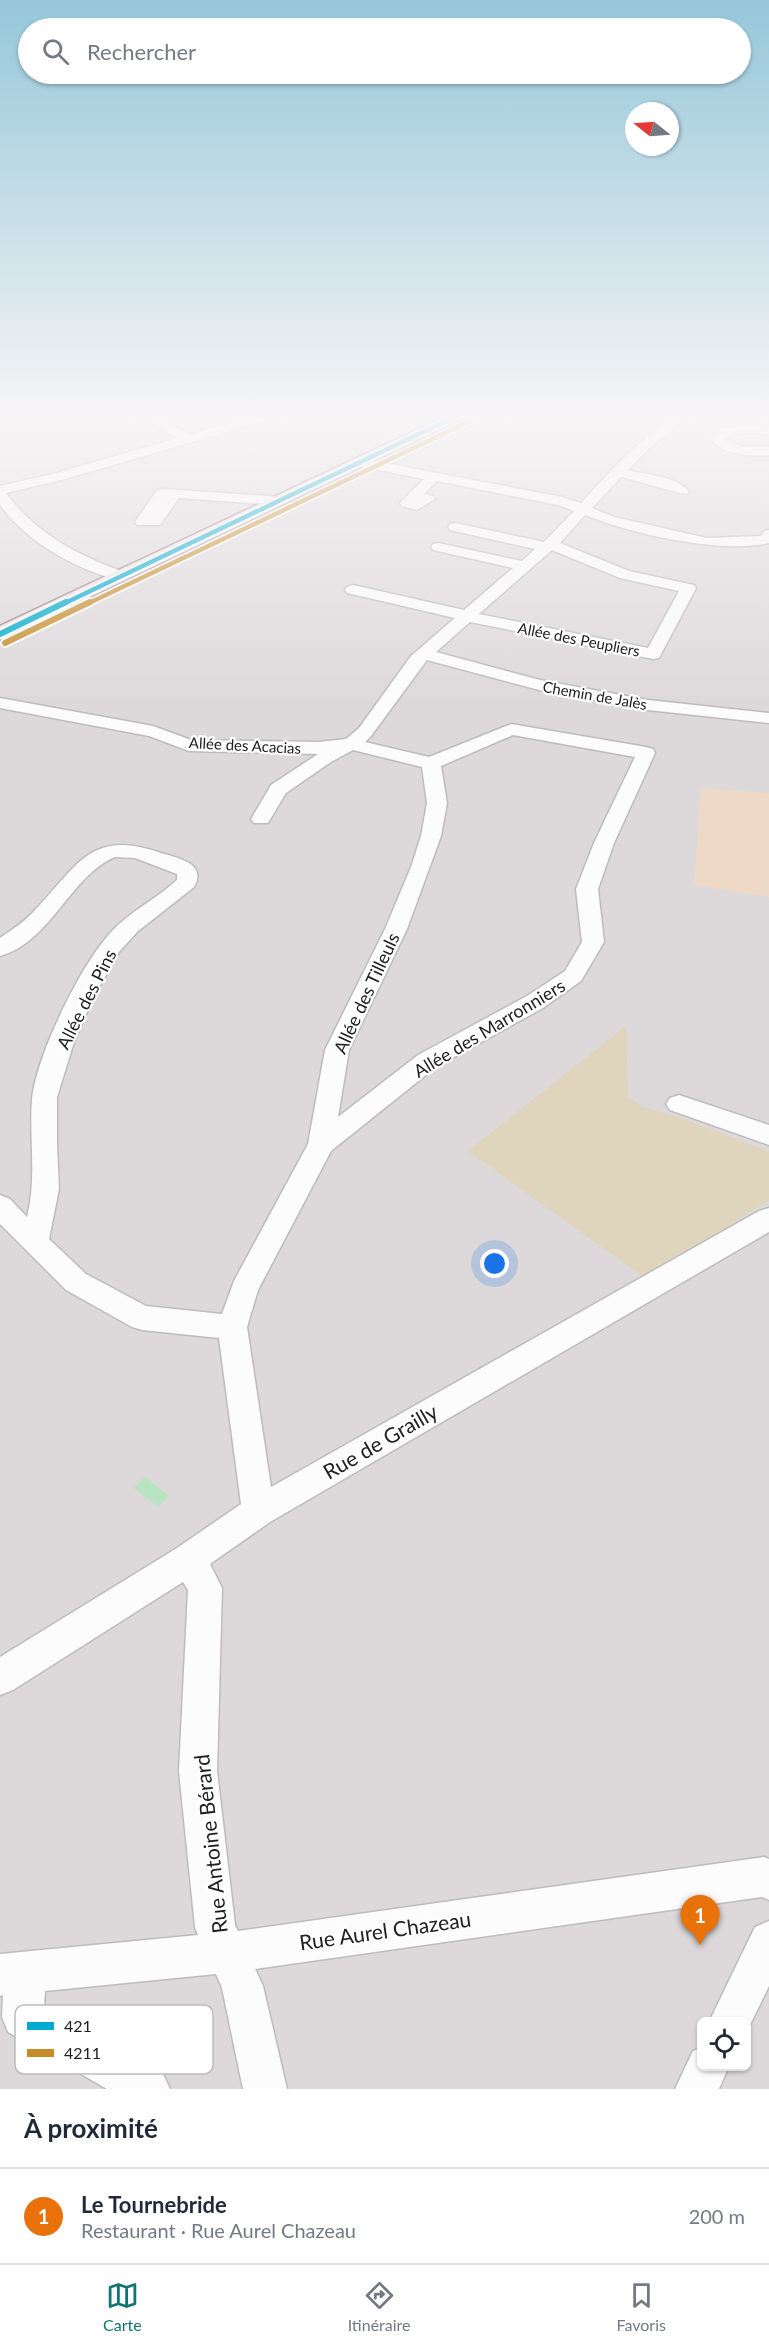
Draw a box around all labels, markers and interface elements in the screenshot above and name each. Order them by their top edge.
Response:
search box [18,18,751,84]
icon: search [39,35,72,68]
text: Rechercher [87,38,196,65]
north arrow [625,102,679,156]
street label: Allée des Peupliers [517,618,641,660]
street label: Chemin de Jalès [541,677,649,713]
street label: Allée des Acacias [188,733,302,757]
street label: Allée des Tilleuls [328,929,404,1057]
street label: Allée des Pins [51,945,121,1053]
street label: Allée des Marronniers [409,974,569,1082]
your location [480,1249,509,1278]
street label: Rue de Grailly [318,1398,442,1484]
street label: Rue Antoine Bérard [188,1753,232,1935]
pin: 1 [680,1896,720,1945]
street label: Rue Aurel Chazeau [298,1906,472,1954]
legend [15,2005,213,2074]
text: 421 [64,2016,92,2035]
map controls [697,2017,751,2071]
button: locate [697,2017,751,2071]
text: 4211 [64,2043,101,2062]
text: À proximité [24,2112,158,2144]
text: Le Tournebride [81,2191,227,2218]
text: 1 [38,2204,49,2228]
text: 200 m [689,2204,745,2228]
text: Restaurant · Rue Aurel Chazeau [81,2218,356,2242]
tab: Carte [103,2279,142,2334]
tab: Itinéraire [348,2279,411,2334]
tab: Favoris [617,2279,666,2334]

